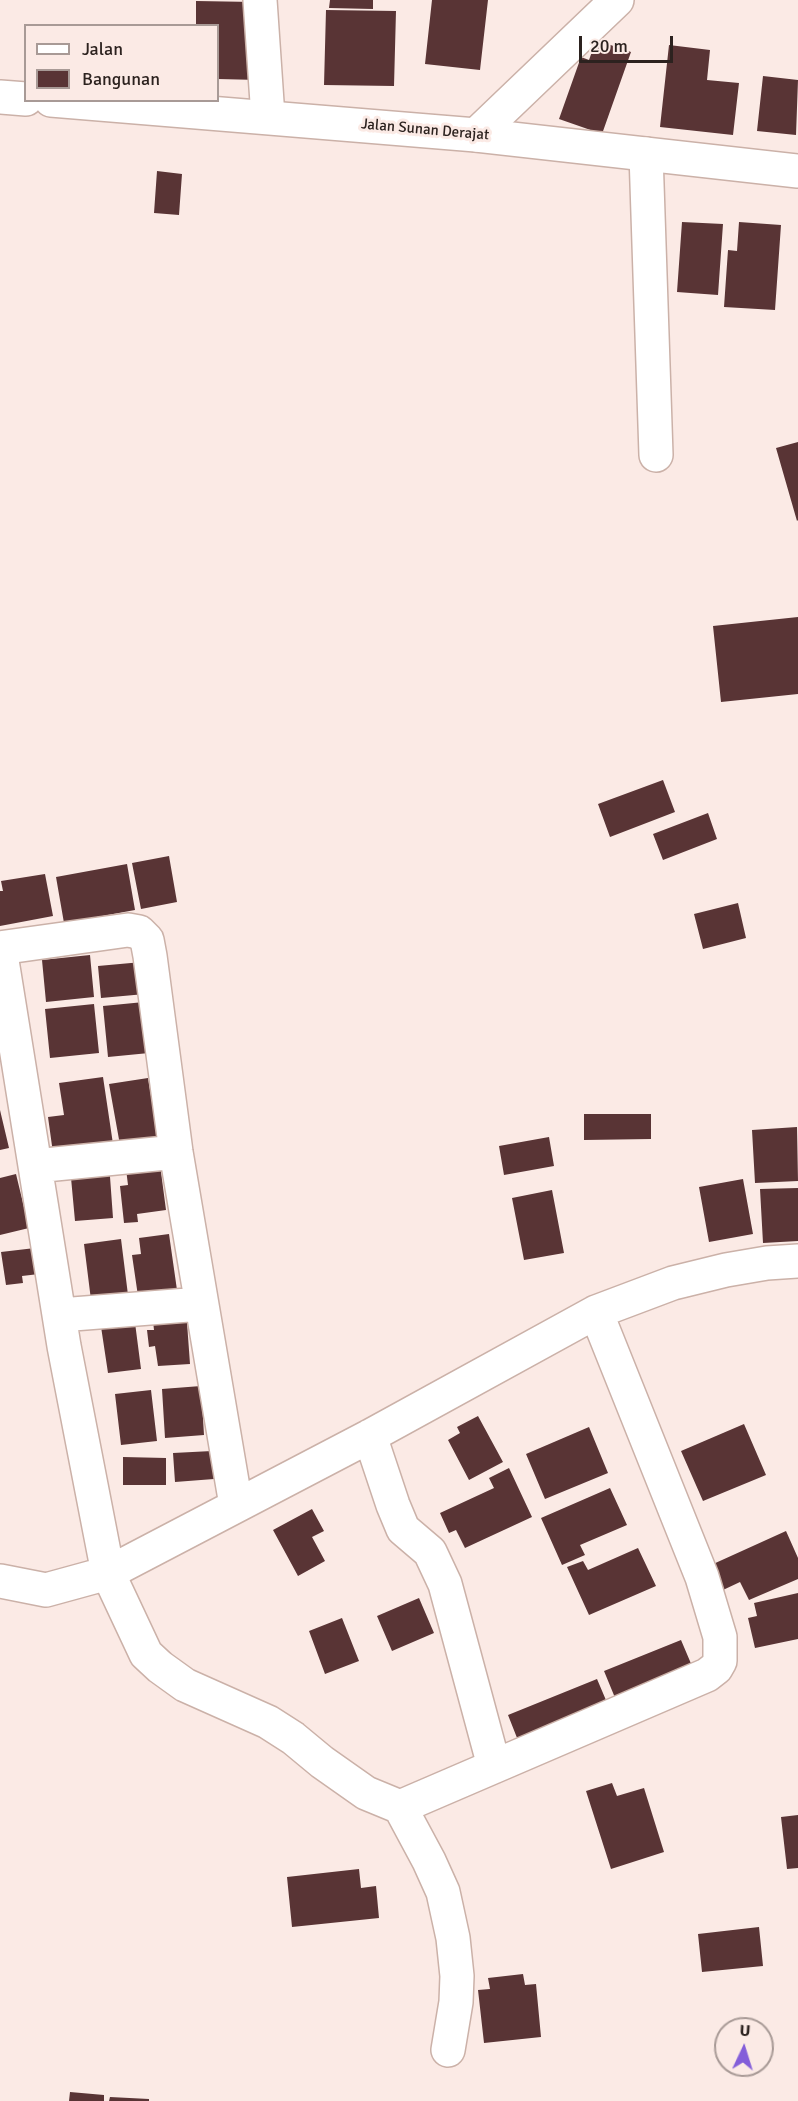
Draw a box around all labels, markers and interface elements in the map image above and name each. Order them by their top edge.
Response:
legend [24,24,219,102]
scale bar [582,24,676,62]
text: 20 m [590,35,628,57]
text: Jalan [82,38,123,60]
text: Bangunan [82,68,160,90]
street label: Jalan Sunan Derajat [360,115,490,145]
north arrow [714,2017,774,2077]
text: U [739,2021,751,2041]

